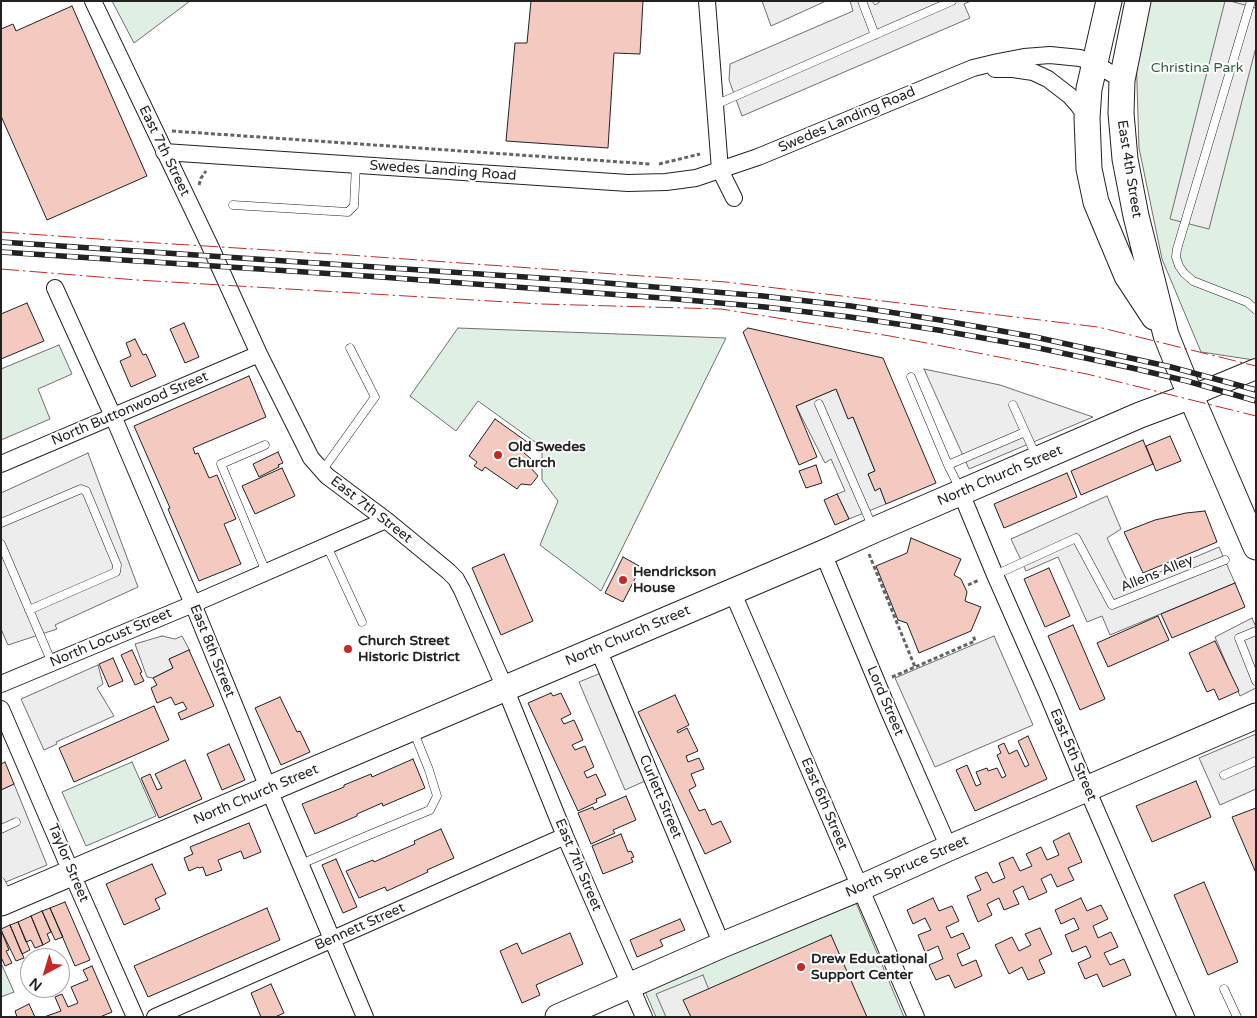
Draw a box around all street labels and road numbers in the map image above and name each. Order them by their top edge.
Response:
street label: Swedes Landing Road [776,84,918,156]
street label: East 7th Street [135,103,193,199]
street label: East 4th Street [1113,119,1145,219]
street label: Swedes Landing Road [369,157,517,185]
street label: North Buttonwood Street [49,368,211,450]
street label: North Church Street [935,442,1065,510]
street label: East 7th Street [327,473,415,547]
street label: Allens Alley [1118,552,1196,596]
street label: East 8th Street [186,602,238,700]
street label: North Church Street [563,602,693,670]
street label: North Locust Street [48,605,174,671]
street label: Lord Street [863,664,907,738]
street label: East 5th Street [1046,706,1100,804]
street label: Curlett Street [635,753,685,841]
street label: East 6th Street [797,755,851,853]
street label: North Church Street [191,761,321,829]
street label: East 7th Street [551,816,605,914]
street label: Taylor Street [44,821,92,905]
street label: North Spruce Street [843,832,971,902]
street label: Bennett Street [312,900,408,954]

